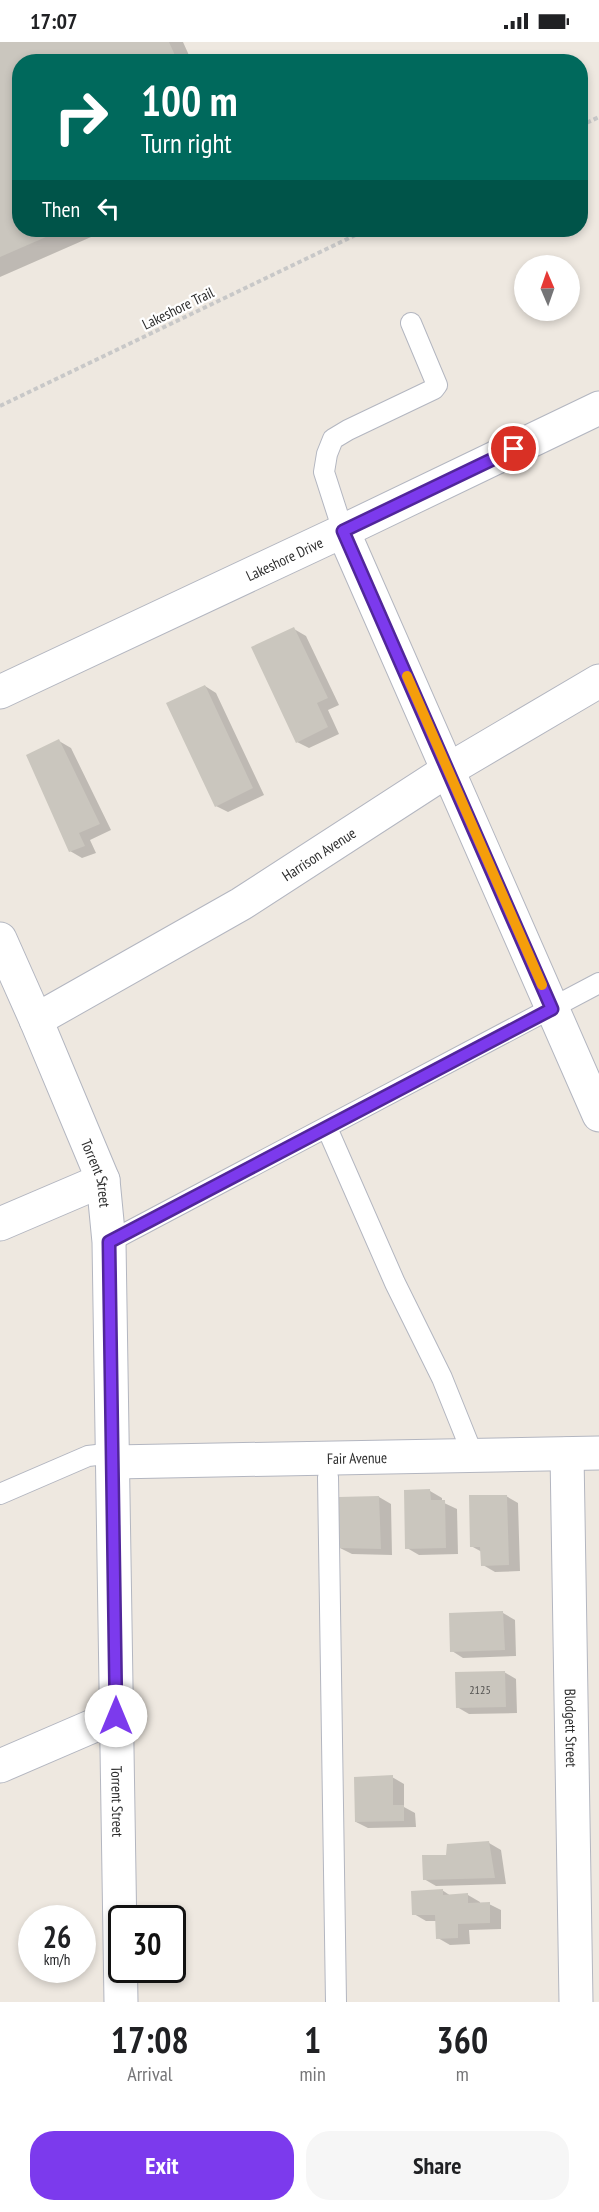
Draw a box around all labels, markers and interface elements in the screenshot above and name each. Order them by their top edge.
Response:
text: 17:07 [30,7,78,35]
text: 100 m [141,73,238,128]
icon: right [42,78,120,156]
text: Turn right [141,126,232,160]
icon: left [92,192,125,225]
text: Then [42,195,80,223]
north arrow [514,255,580,321]
map controls [514,255,580,321]
street label: Lakeshore Trail [139,282,217,334]
pin [488,423,539,474]
icon: arrive [497,432,530,465]
street label: Lakeshore Drive [243,532,326,585]
street label: Harrison Avenue [278,823,359,885]
street label: Torrent Street [77,1136,115,1208]
street label: Fair Avenue [327,1447,387,1468]
house number: 2125 [469,1682,491,1697]
position arrow [84,1684,148,1748]
street label: Blodgett Street [561,1688,582,1768]
street label: Torrent Street [108,1766,128,1837]
speed limit sign: 30 [108,1905,186,1983]
text: 26 [43,1917,71,1956]
text: km/h [44,1950,70,1969]
text: 17:08 [111,2016,189,2063]
text: 1 [304,2016,321,2063]
text: 360 [437,2016,488,2063]
text: Arrival [127,2061,172,2087]
text: min [300,2061,326,2087]
text: m [456,2061,469,2087]
button: Exit [30,2131,294,2200]
button: Share [306,2131,569,2200]

